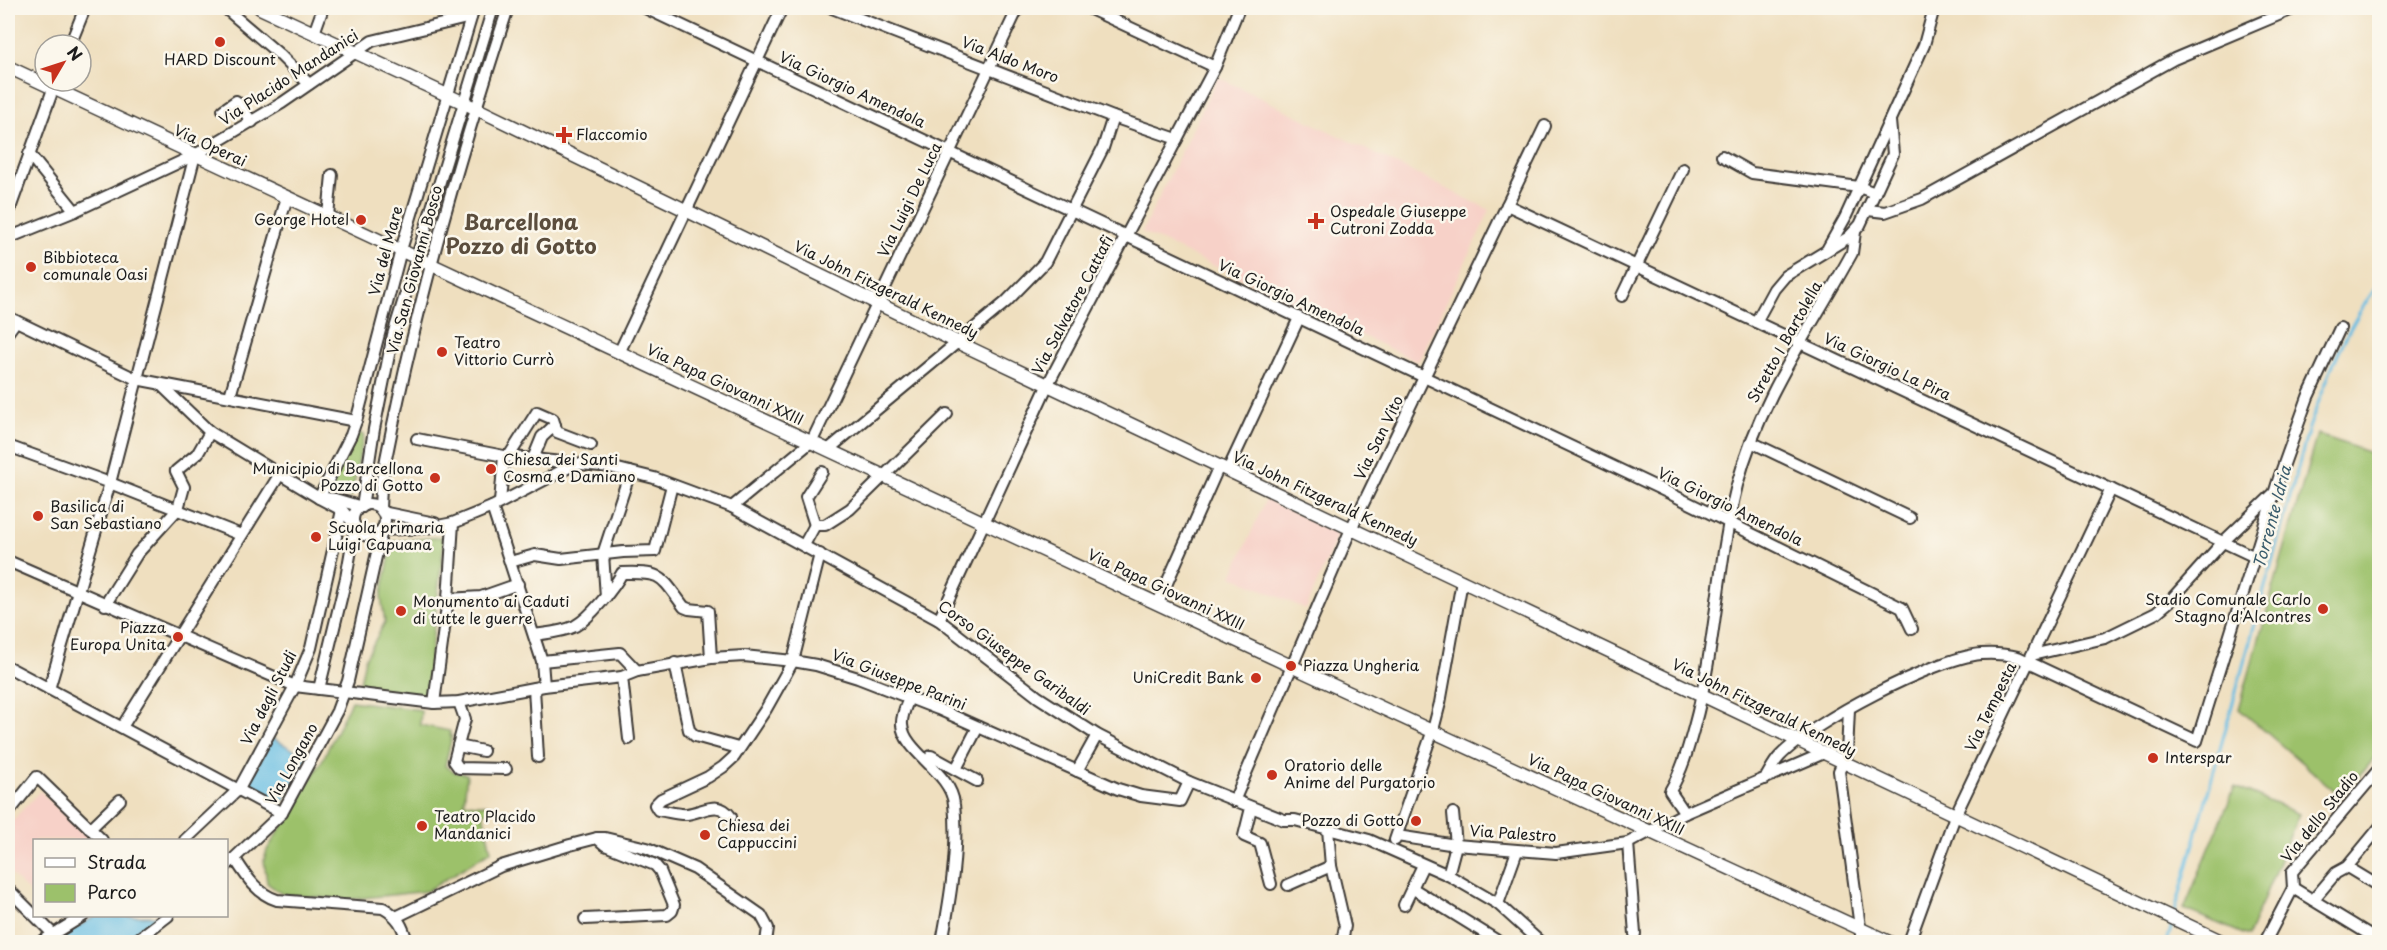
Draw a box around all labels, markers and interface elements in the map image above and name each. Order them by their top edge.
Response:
street label: Via Placido Mandanici [214,23,362,130]
street label: Via Aldo Moro [958,29,1063,88]
north arrow [33,33,93,93]
marker: HARD Discount [213,35,227,49]
text: N [62,40,89,65]
street label: Via Giorgio Amendola [776,45,930,133]
place label: HARD Discount [164,47,276,70]
street label: Via Operai [170,118,251,172]
place label: Flaccomio [576,122,648,145]
marker: Flaccomio [557,128,571,142]
street label: Via Luigi De Luca [871,138,946,261]
street label: Via San Giovanni Bosco [380,183,447,357]
place label: Ospedale Giuseppe Cutroni Zodda [1330,199,1466,239]
street label: Via del Mare [362,203,408,298]
district label: Barcellona Pozzo di Gotto [445,205,597,261]
place label: George Hotel [254,207,349,230]
marker: Ospedale Giuseppe Cutroni Zodda [1307,212,1325,230]
marker: George Hotel [354,213,368,227]
street label: Via Salvatore Cattafi [1025,231,1118,378]
street label: Via John Fitzgerald Kennedy [790,234,983,343]
place label: Bibbioteca comunale Oasi [43,245,148,285]
street label: Via Giorgio Amendola [1215,253,1369,341]
marker: Bibbioteca comunale Oasi [24,260,38,274]
street label: Stretto I Bartolella [1741,275,1827,406]
street label: Via Giorgio La Pira [1820,326,1956,406]
place label: Teatro Vittorio Currò [454,330,554,370]
street label: Via Papa Giovanni XXIII [643,337,808,430]
marker: Teatro Vittorio Currò [435,345,449,359]
street label: Via San Vito [1347,391,1408,483]
street label: Via John Fitzgerald Kennedy [1229,444,1422,551]
place label: Chiesa dei Santi Cosma e Damiano [503,447,636,487]
place label: Municipio di Barcellona Pozzo di Gotto [252,456,424,496]
street label: Via Giorgio Amendola [1654,460,1808,551]
marker: Chiesa dei Santi Cosma e Damiano [484,462,498,476]
water label: Torrente Idria [2246,462,2297,571]
marker: Municipio di Barcellona Pozzo di Gotto [428,471,442,485]
place label: Basilica di San Sebastiano [50,494,162,534]
marker: Basilica di San Sebastiano [31,509,45,523]
place label: Scuola primaria Luigi Capuana [328,515,445,555]
marker: Scuola primaria Luigi Capuana [309,530,323,544]
street label: Via Papa Giovanni XXIII [1084,542,1249,635]
place label: Stadio Comunale Carlo Stagno d'Alcontres [2145,587,2311,627]
place label: Monumento ai Caduti di tutte le guerre [413,589,569,629]
street label: Corso Giuseppe Garibaldi [934,594,1096,720]
marker: Stadio Comunale Carlo Stagno d'Alcontres [2316,602,2330,616]
marker: Monumento ai Caduti di tutte le guerre [394,604,408,618]
place label: Piazza Europa Unita [70,615,167,655]
marker: Piazza Europa Unita [171,630,185,644]
street label: Via Giuseppe Parini [829,642,970,715]
street label: Via degli Studi [234,646,301,749]
street label: Via John Fitzgerald Kennedy [1668,652,1861,761]
place label: Piazza Ungheria [1303,653,1420,676]
street label: Via Tempesta [1958,657,2022,755]
marker: Piazza Ungheria [1284,659,1298,673]
place label: UniCredit Bank [1133,665,1244,688]
marker: UniCredit Bank [1249,671,1263,685]
street label: Via Longano [259,718,323,808]
place label: Interspar [2165,745,2232,768]
street label: Via Papa Giovanni XXIII [1524,747,1689,840]
marker: Interspar [2146,751,2160,765]
place label: Oratorio delle Anime del Purgatorio [1284,753,1435,793]
street label: Via dello Stadio [2275,765,2363,867]
marker: Oratorio delle Anime del Purgatorio [1265,768,1279,782]
place label: Teatro Placido Mandanici [434,804,536,844]
place label: Pozzo di Gotto [1301,808,1404,831]
place label: Chiesa dei Cappuccini [717,813,797,853]
marker: Pozzo di Gotto [1409,814,1423,828]
street label: Via Palestro [1469,818,1557,847]
marker: Teatro Placido Mandanici [415,819,429,833]
marker: Chiesa dei Cappuccini [698,828,712,842]
legend [33,839,228,917]
text: Strada [87,848,147,875]
text: Parco [87,878,137,905]

